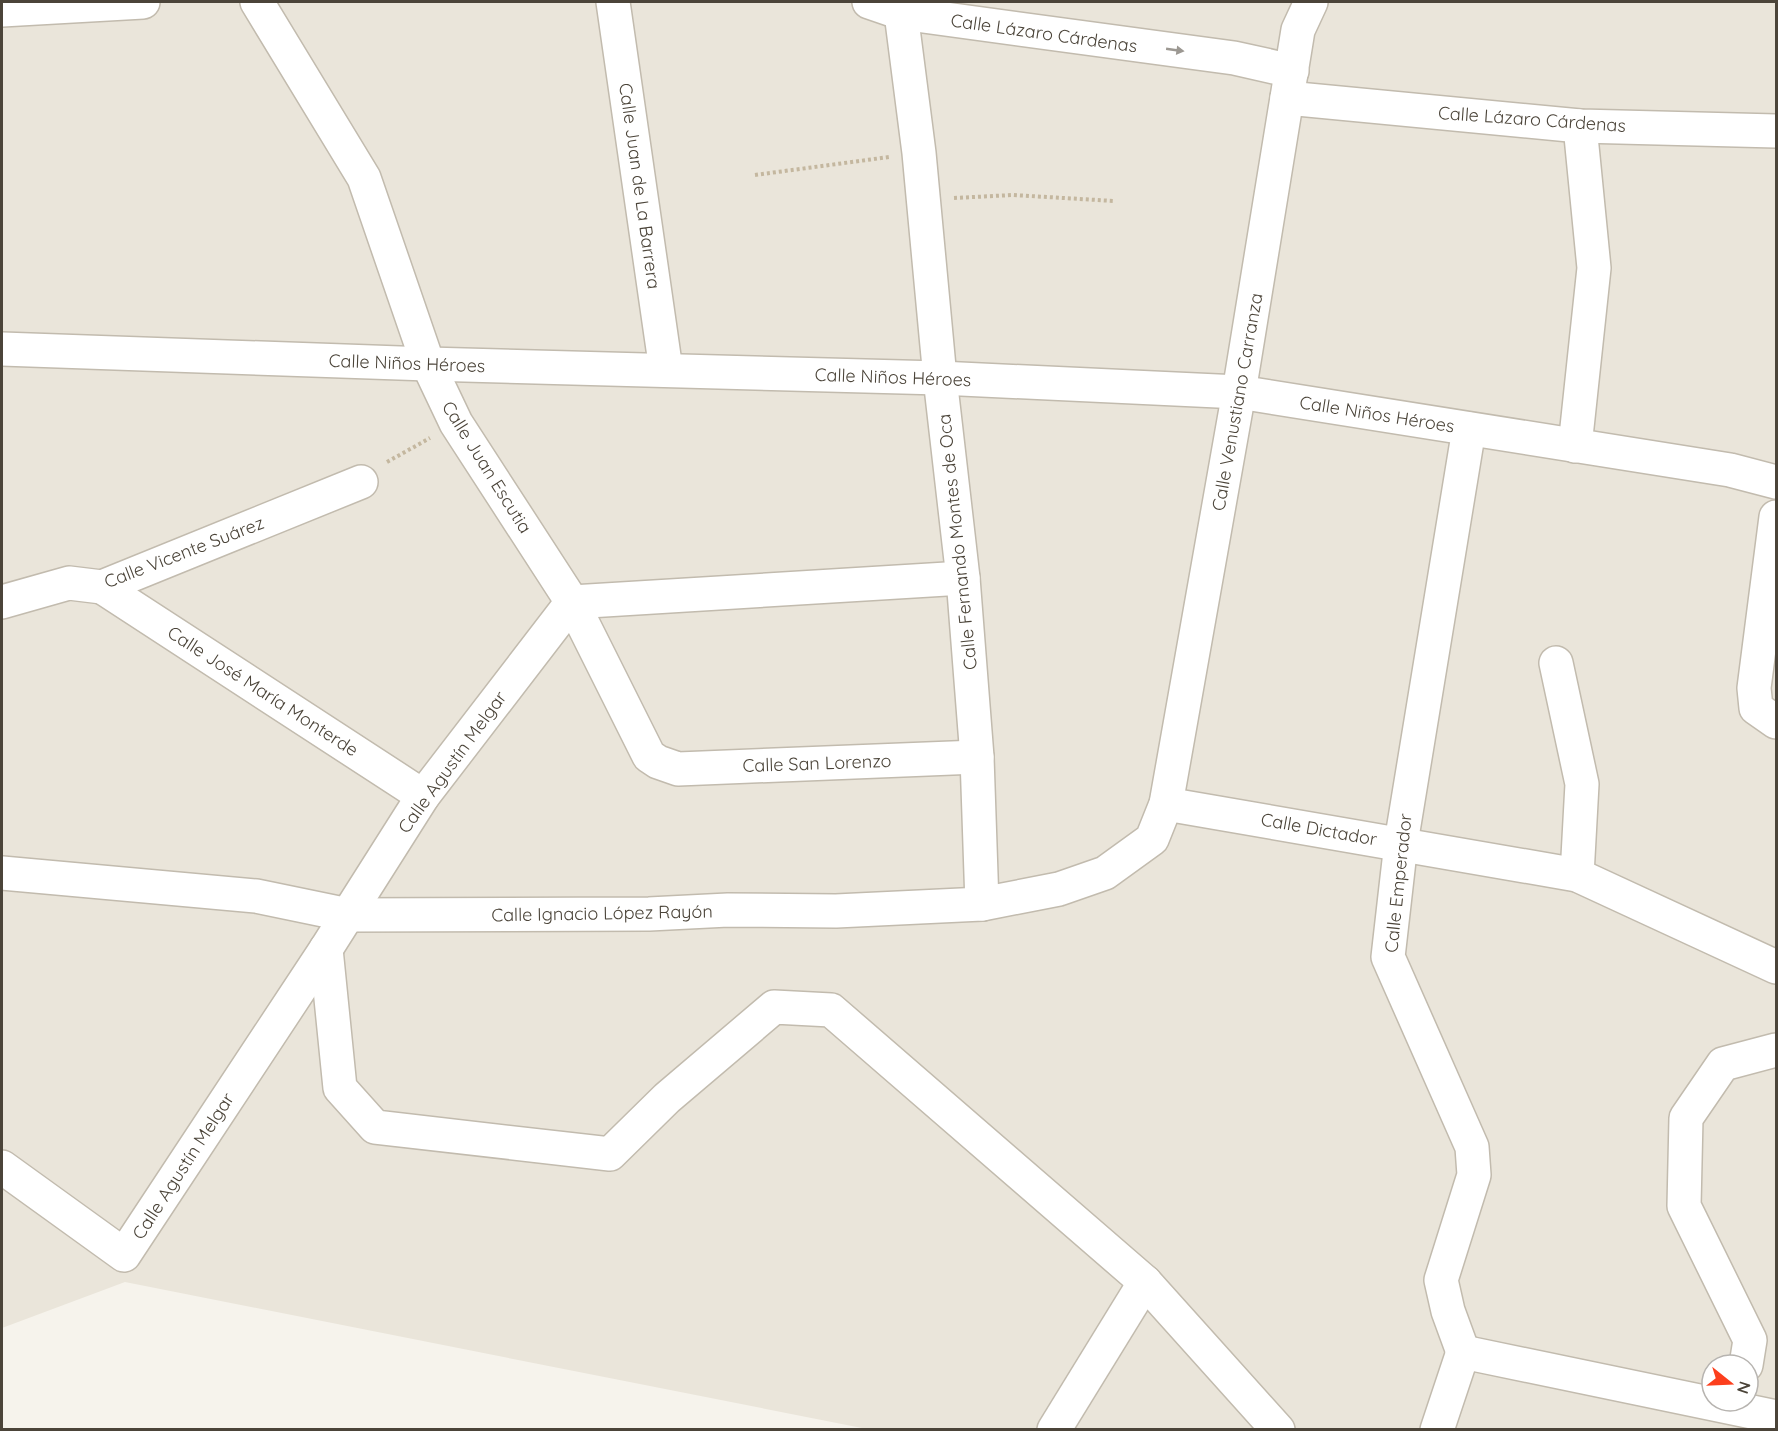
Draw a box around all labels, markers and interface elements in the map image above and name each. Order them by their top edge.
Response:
street label: Calle Lázaro Cárdenas [949,9,1139,57]
one-way arrow [1166,46,1185,55]
street label: Calle Juan de La Barrera [614,81,666,291]
street label: Calle Lázaro Cárdenas [1437,101,1627,137]
street label: Calle Venustiano Carranza [1206,291,1268,513]
street label: Calle Niños Héroes [328,349,486,377]
street label: Calle Niños Héroes [814,363,972,391]
street label: Calle Niños Héroes [1298,390,1456,438]
street label: Calle Juan Escutia [437,397,537,537]
street label: Calle Fernando Montes de Oca [932,413,982,671]
street label: Calle Vicente Suárez [101,511,267,593]
street label: Calle José María Monterde [163,621,363,761]
street label: Calle Agustín Melgar [393,686,511,838]
street label: Calle San Lorenzo [742,749,892,777]
street label: Calle Dictador [1259,807,1379,851]
street label: Calle Emperador [1379,812,1417,954]
street label: Calle Ignacio López Rayón [491,900,713,926]
street label: Calle Agustín Melgar [127,1088,239,1244]
north arrow [1700,1353,1760,1413]
text: N [1733,1379,1756,1396]

